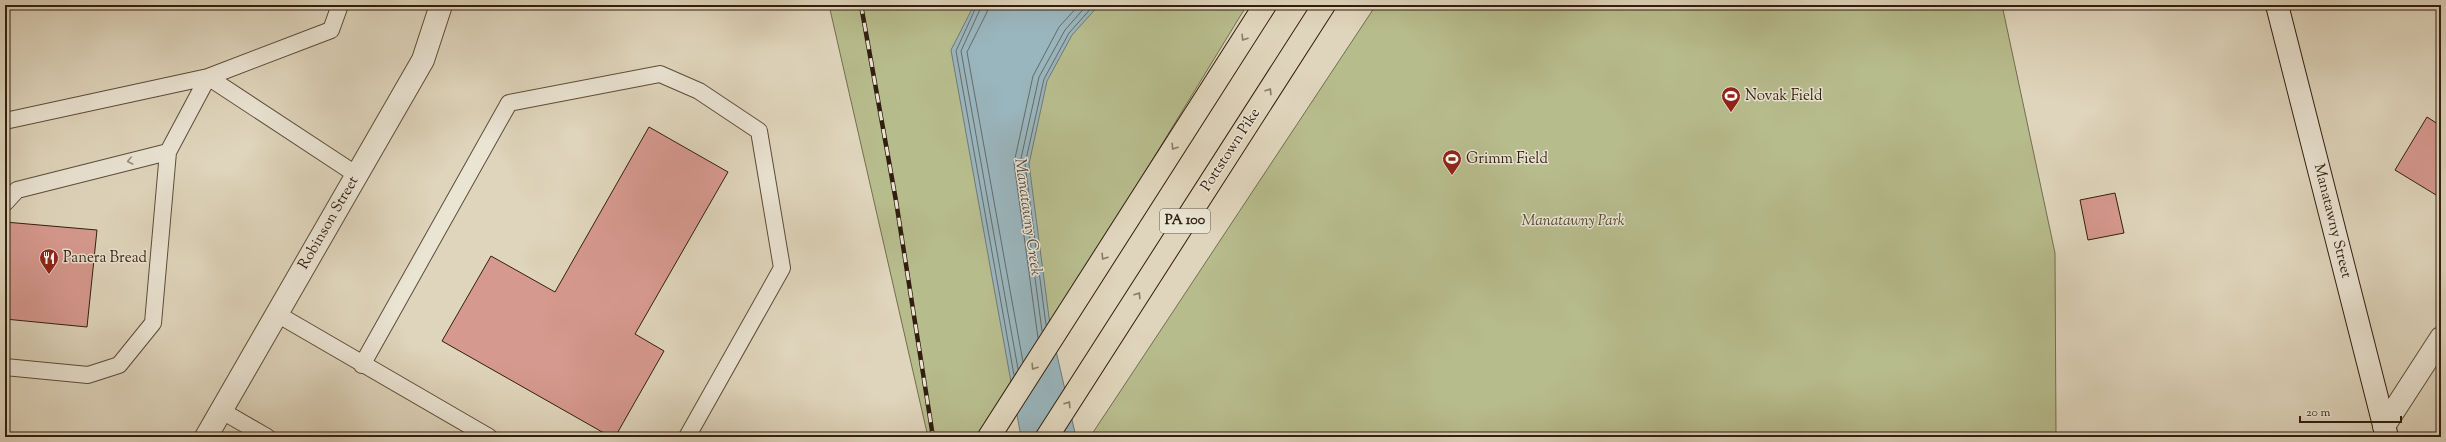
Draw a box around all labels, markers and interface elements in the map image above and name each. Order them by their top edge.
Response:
one-way arrow [1241,34,1249,41]
sports icon: Novak Field [1720,85,1742,113]
place label: Novak Field [1745,86,1823,107]
one-way arrow [1264,88,1271,95]
street label: Pottstown Pike [1196,104,1266,196]
one-way arrow [1172,143,1179,150]
sports icon: Grimm Field [1441,148,1463,176]
place label: Grimm Field [1466,149,1548,170]
one-way arrow [127,157,134,165]
water label: Manatawny Creek [1007,157,1047,277]
street label: Manatawny Street [2308,162,2356,280]
street label: Robinson Street [294,172,364,274]
road number: PA 100 [1160,209,1210,233]
park label: Manatawny Park [1522,211,1625,232]
restaurant icon: Panera Bread [38,247,60,275]
place label: Panera Bread [63,248,147,269]
one-way arrow [1101,253,1109,260]
one-way arrow [1134,292,1141,299]
one-way arrow [1032,362,1039,369]
scale bar [2300,398,2401,424]
one-way arrow [1064,401,1071,408]
text: 20 m [2306,404,2331,422]

